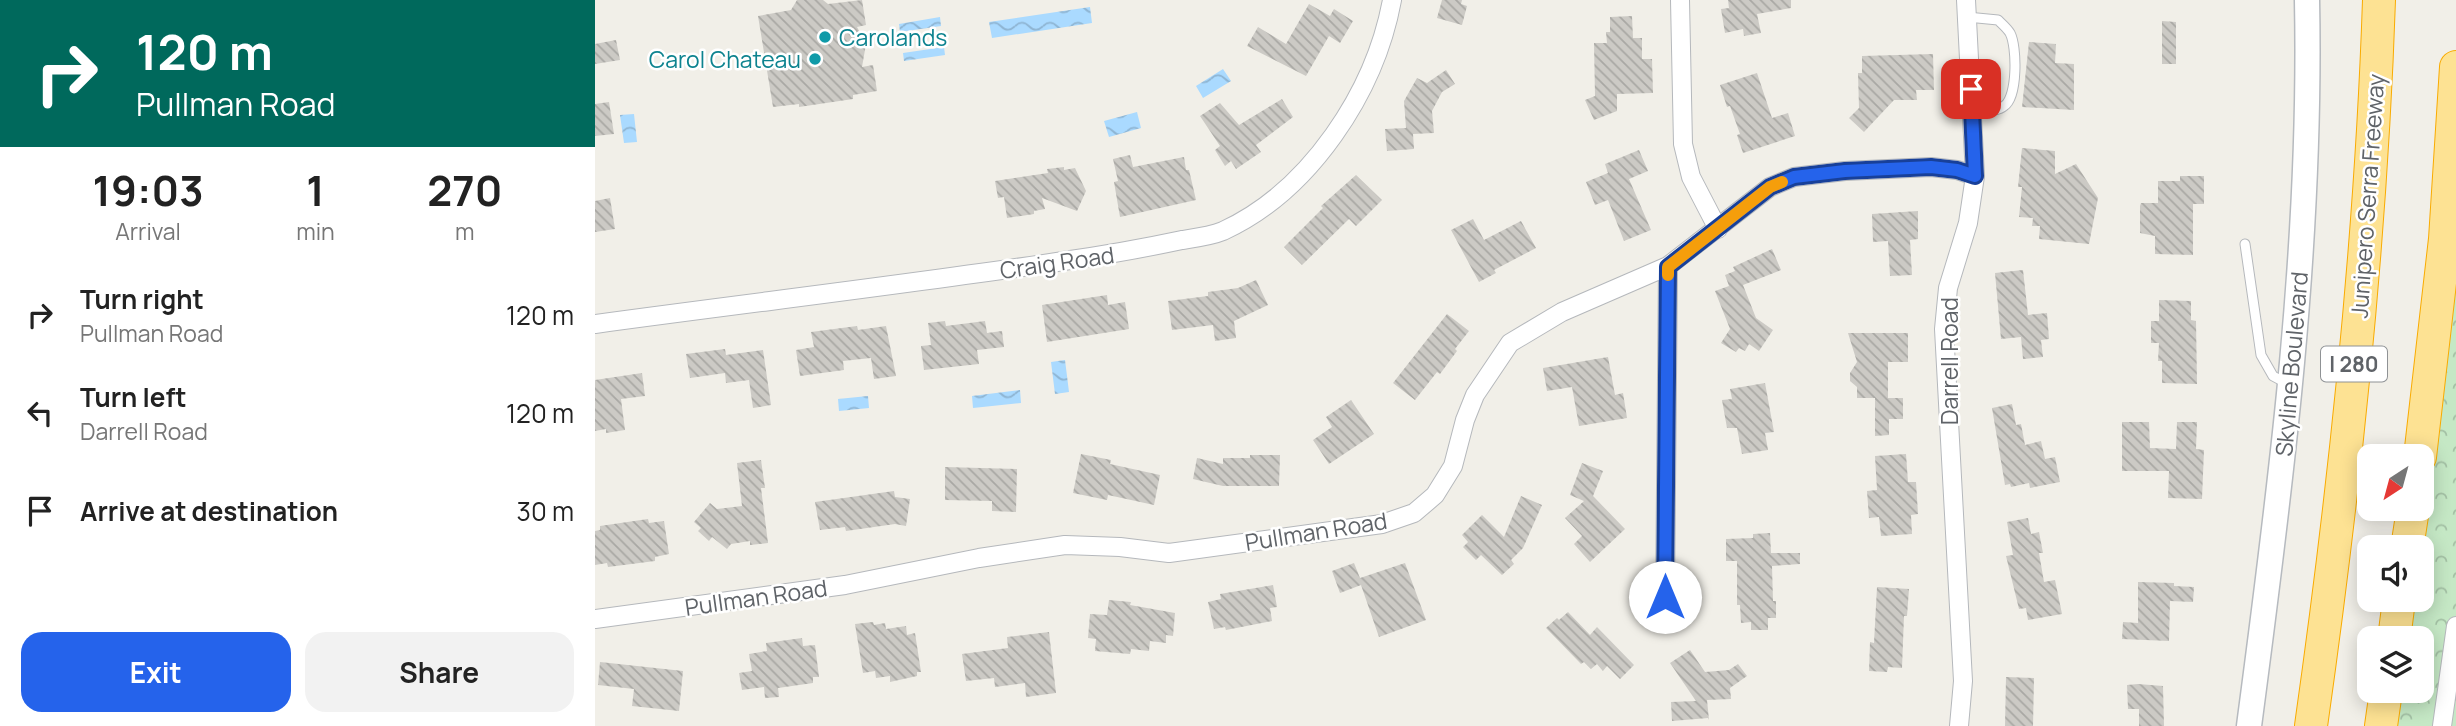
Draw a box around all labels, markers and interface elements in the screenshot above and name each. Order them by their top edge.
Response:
text: 120 m [136,18,273,85]
place label: Carolands [839,21,947,53]
icon: right [21,28,112,119]
marker: Carolands [817,29,833,45]
place label: Carol Chateau [649,43,801,75]
marker: Carol Chateau [807,51,823,67]
pin [1941,59,2001,119]
icon: arrive [1952,70,1990,108]
street label: Junipero Serra Freeway [2342,73,2392,319]
text: Pullman Road [136,82,335,126]
text: 19:03 [93,161,204,219]
text: 1 [306,161,325,219]
text: 270 [427,161,502,219]
text: Arrival [115,215,181,247]
text: min [296,215,335,247]
text: m [455,215,475,247]
street label: Craig Road [998,238,1116,286]
street label: Skyline Boulevard [2267,270,2315,458]
text: Turn right [80,281,204,317]
icon: right [21,296,59,334]
text: 120 m [506,297,574,333]
street label: Darrell Road [1933,297,1965,425]
text: Pullman Road [80,317,223,349]
road number: I 280 [2321,346,2387,382]
text: Turn left [80,379,187,415]
icon: left [21,394,59,432]
text: 120 m [506,395,574,431]
text: Darrell Road [80,415,208,447]
north arrow [2357,444,2434,522]
map controls [2357,444,2434,703]
icon: arrive [21,492,59,530]
text: Arrive at destination [80,493,338,529]
text: 30 m [517,493,574,529]
street label: Pullman Road [1243,504,1389,558]
button: sound [2357,535,2434,612]
position arrow [1628,560,1702,634]
street label: Pullman Road [683,571,829,623]
button: layers [2357,626,2434,703]
button: Exit [21,632,291,712]
button: Share [305,632,574,712]

